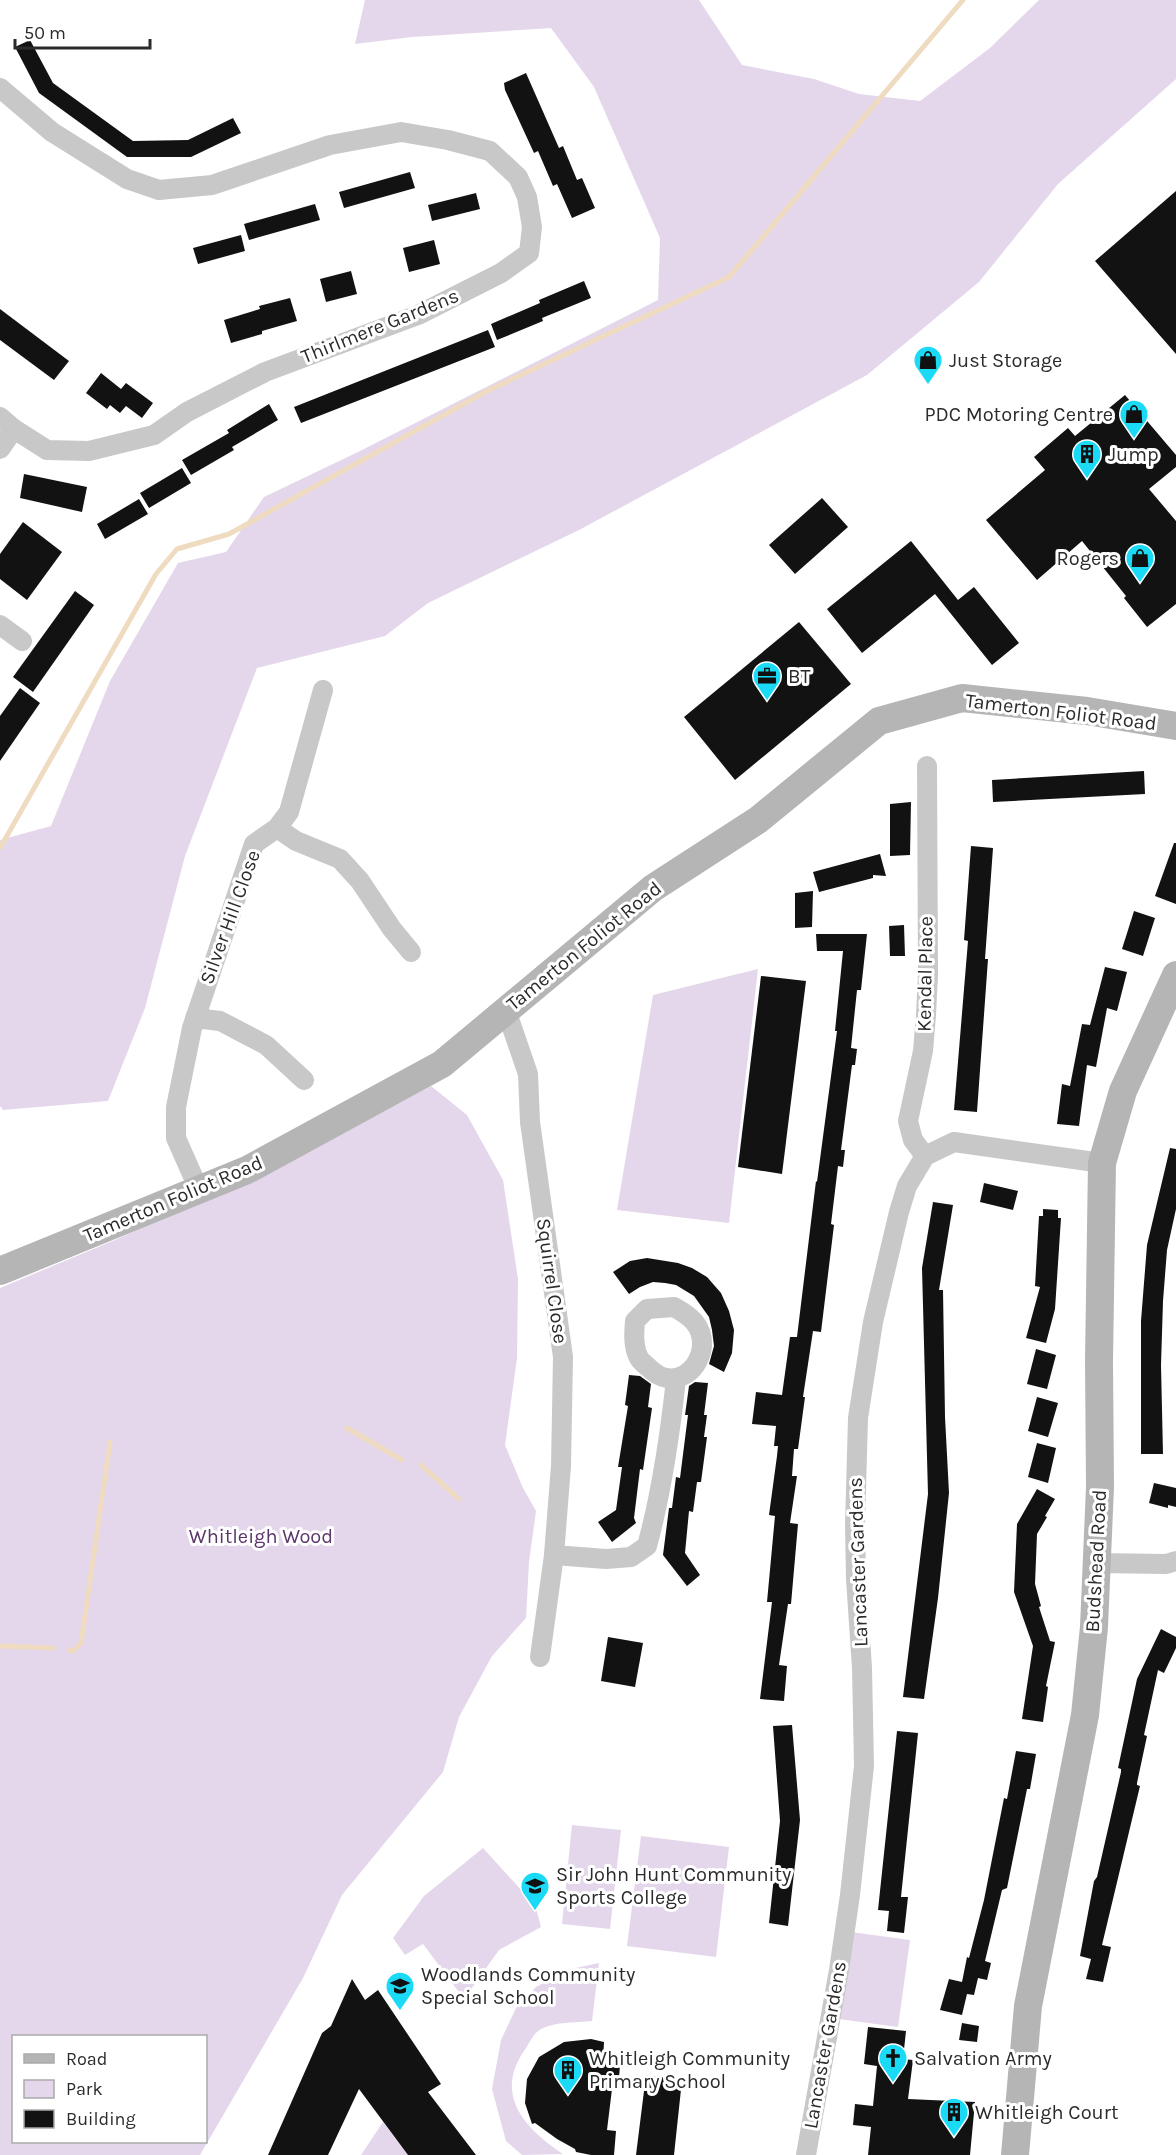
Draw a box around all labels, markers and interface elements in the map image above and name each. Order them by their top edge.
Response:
scale bar [15,12,150,50]
text: 50 m [24,22,66,44]
street label: Thirlmere Gardens [298,284,462,368]
shop icon: Just Storage [912,344,944,386]
place label: Just Storage [949,349,1062,372]
shop icon: PDC Motoring Centre [1118,398,1150,440]
place label: PDC Motoring Centre [924,403,1113,426]
building icon: Jump [1071,438,1103,480]
place label: Jump [1108,443,1159,466]
shop icon: Rogers [1124,542,1156,584]
place label: Rogers [1057,547,1119,570]
office icon: BT [751,660,783,702]
place label: BT [788,665,810,688]
street label: Tamerton Foliot Road [964,689,1158,735]
street label: Silver Hill Close [195,847,265,987]
street label: Tamerton Foliot Road [502,877,666,1015]
street label: Kendal Place [912,916,938,1032]
street label: Tamerton Foliot Road [80,1151,266,1247]
street label: Squirrel Close [532,1217,572,1345]
street label: Lancaster Gardens [844,1477,872,1647]
street label: Budshead Road [1081,1489,1111,1633]
park label: Whitleigh Wood [189,1525,333,1548]
place label: Sir John Hunt Community Sports College [556,1863,791,1909]
school or university icon: Sir John Hunt Community Sports College [519,1870,551,1912]
street label: Lancaster Gardens [799,1959,851,2131]
place label: Woodlands Community Special School [421,1963,635,2009]
school or university icon: Woodlands Community Special School [384,1970,416,2012]
legend [12,2035,207,2143]
church icon: Salvation Army [877,2042,909,2084]
place label: Whitleigh Community Primary School [589,2047,790,2093]
place label: Salvation Army [914,2047,1052,2070]
text: Road [66,2048,107,2070]
building icon: Whitleigh Community Primary School [552,2054,584,2096]
text: Park [66,2078,103,2100]
building icon: Whitleigh Court [938,2096,970,2138]
place label: Whitleigh Court [975,2101,1119,2124]
text: Building [66,2108,136,2130]

